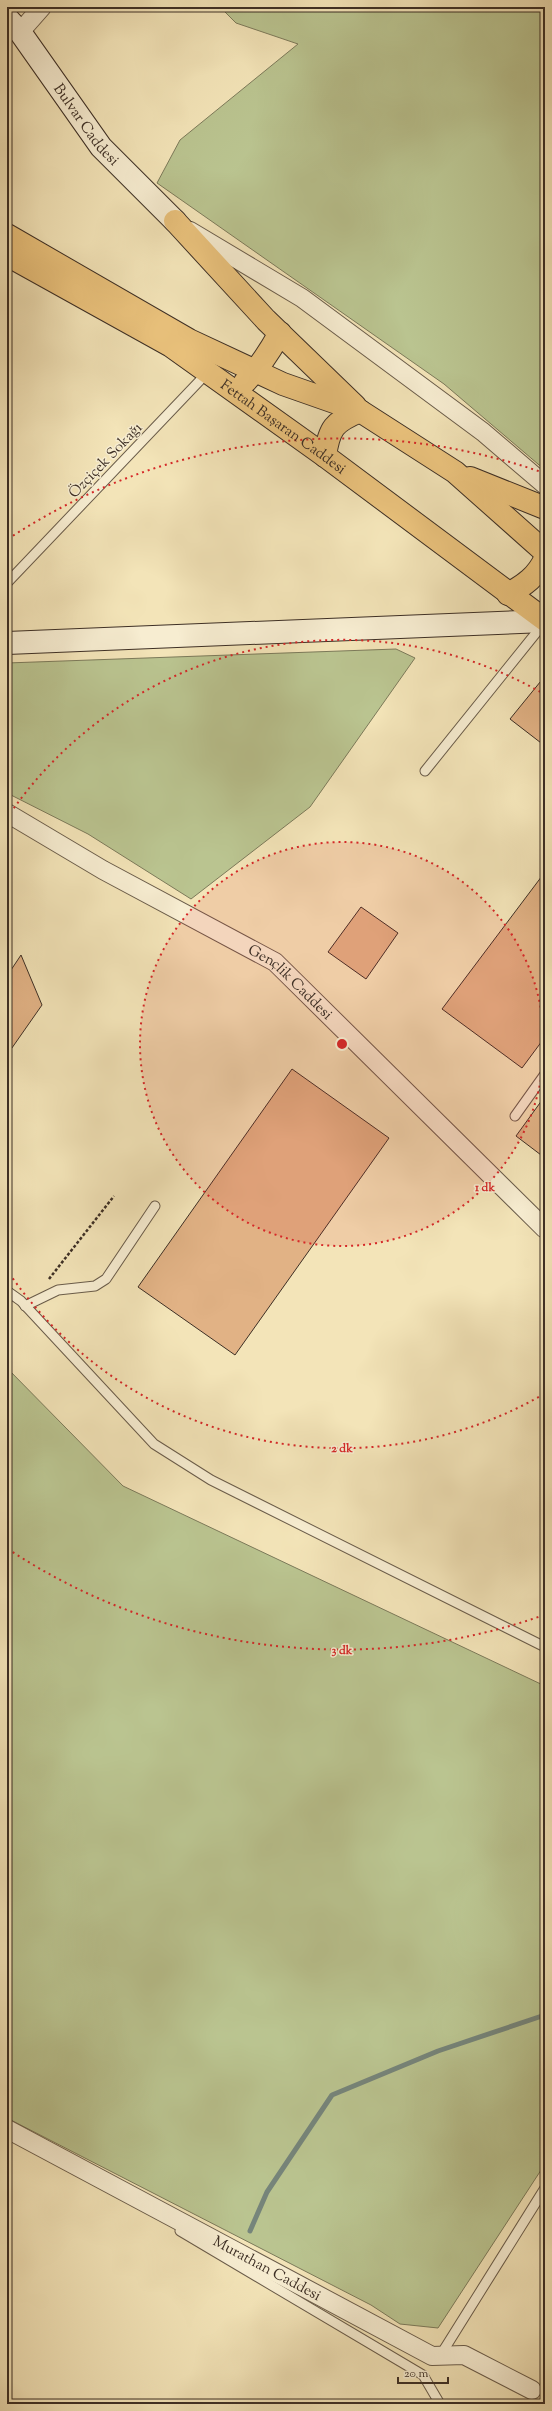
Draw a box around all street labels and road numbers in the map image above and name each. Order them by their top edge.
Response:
street label: Bulvar Caddesi [48,80,123,171]
street label: Fettah Başaran Caddesi [216,375,350,480]
street label: Özçiçek Sokağı [64,418,148,504]
street label: Gençlik Caddesi [244,940,337,1025]
street label: Murathan Caddesi [209,2232,324,2307]

